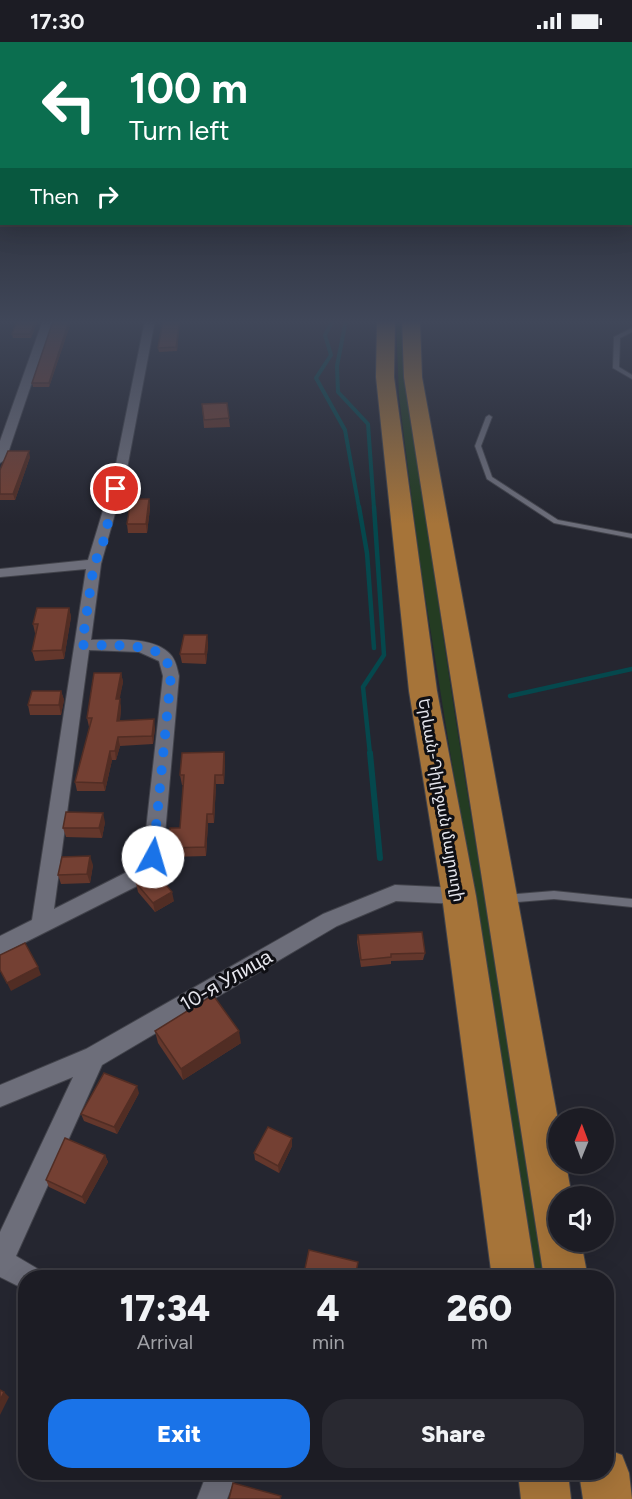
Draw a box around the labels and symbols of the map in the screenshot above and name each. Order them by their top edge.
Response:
pin [90,463,141,514]
street label: Երևան-Դիլիջան մայրուղի [414,697,469,903]
position arrow [121,825,185,889]
street label: 10-я Улица [176,944,277,1016]
north arrow [548,1108,614,1174]

